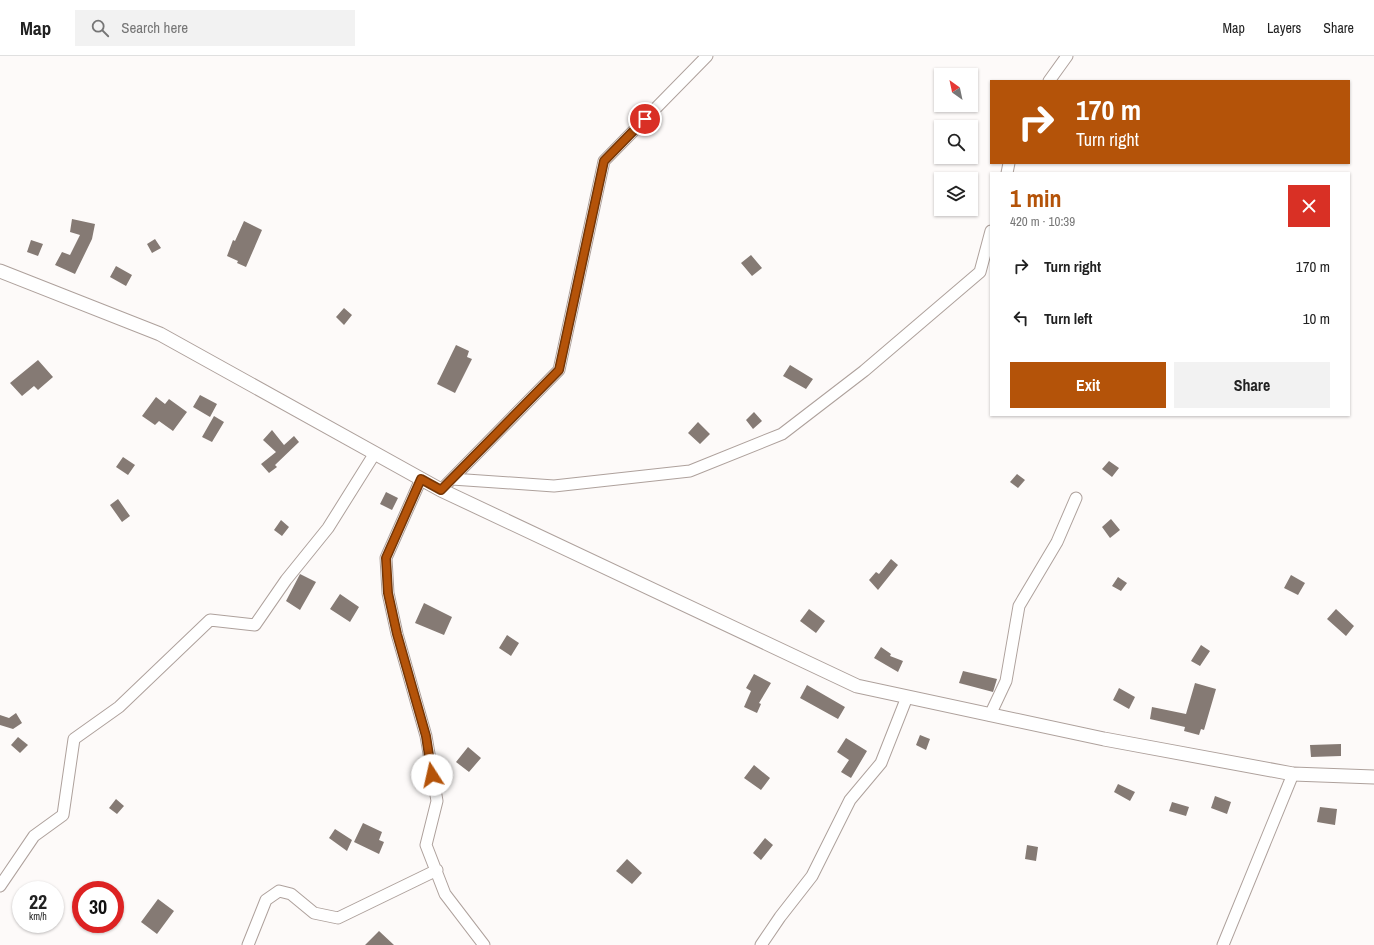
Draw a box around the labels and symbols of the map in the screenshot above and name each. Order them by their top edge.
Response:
north arrow [934,68,978,112]
pin [628,102,662,136]
position arrow [411,754,453,796]
speed limit sign: 30 [72,881,124,933]

